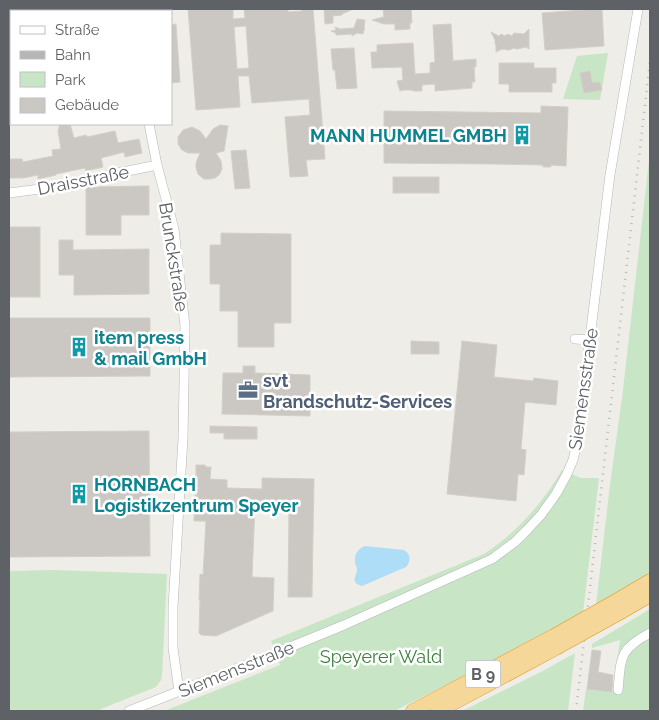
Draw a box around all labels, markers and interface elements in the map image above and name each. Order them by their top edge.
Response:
legend [10,10,172,125]
text: Straße [55,21,100,39]
text: Bahn [55,46,91,64]
text: Park [55,71,86,89]
text: Gebäude [55,96,119,114]
building icon: MANN HUMMEL GMBH [511,124,533,146]
place label: MANN HUMMEL GMBH [310,125,507,146]
street label: Draisstraße [35,161,131,199]
street label: Brunckstraße [155,201,193,313]
street label: Siemensstraße [564,326,602,451]
place label: item press & mail GmbH [94,327,207,369]
building icon: item press & mail GmbH [68,336,90,358]
place label: svt Brandschutz-Services [263,370,452,412]
office icon: svt Brandschutz-Services [237,379,259,401]
place label: HORNBACH Logistikzentrum Speyer [94,474,298,516]
building icon: HORNBACH Logistikzentrum Speyer [68,483,90,505]
street label: Siemensstraße [175,636,297,702]
park label: Speyerer Wald [320,646,442,667]
road number: B 9 [466,661,500,688]

